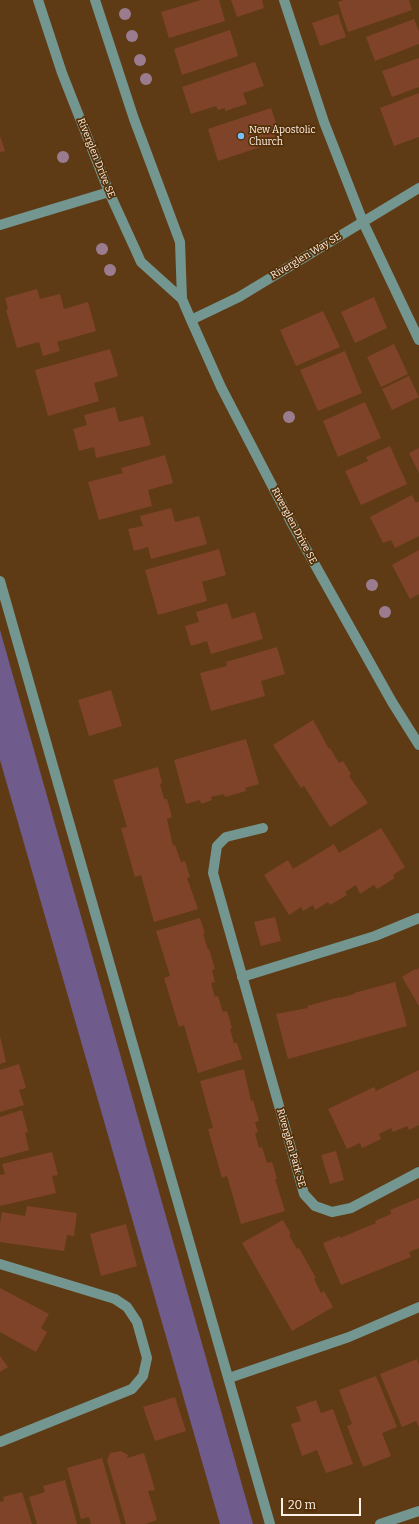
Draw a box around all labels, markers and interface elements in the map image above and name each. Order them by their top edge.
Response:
street label: Riverglen Drive SE [75,116,117,200]
place label: New Apostolic Church [249,124,316,148]
marker: New Apostolic Church [236,131,246,141]
street label: Riverglen Way SE [269,230,343,282]
street label: Riverglen Drive SE [269,486,319,566]
street label: Riverglen Park SE [274,1107,308,1189]
scale bar [283,1490,363,1516]
text: 20 m [288,1498,316,1512]

